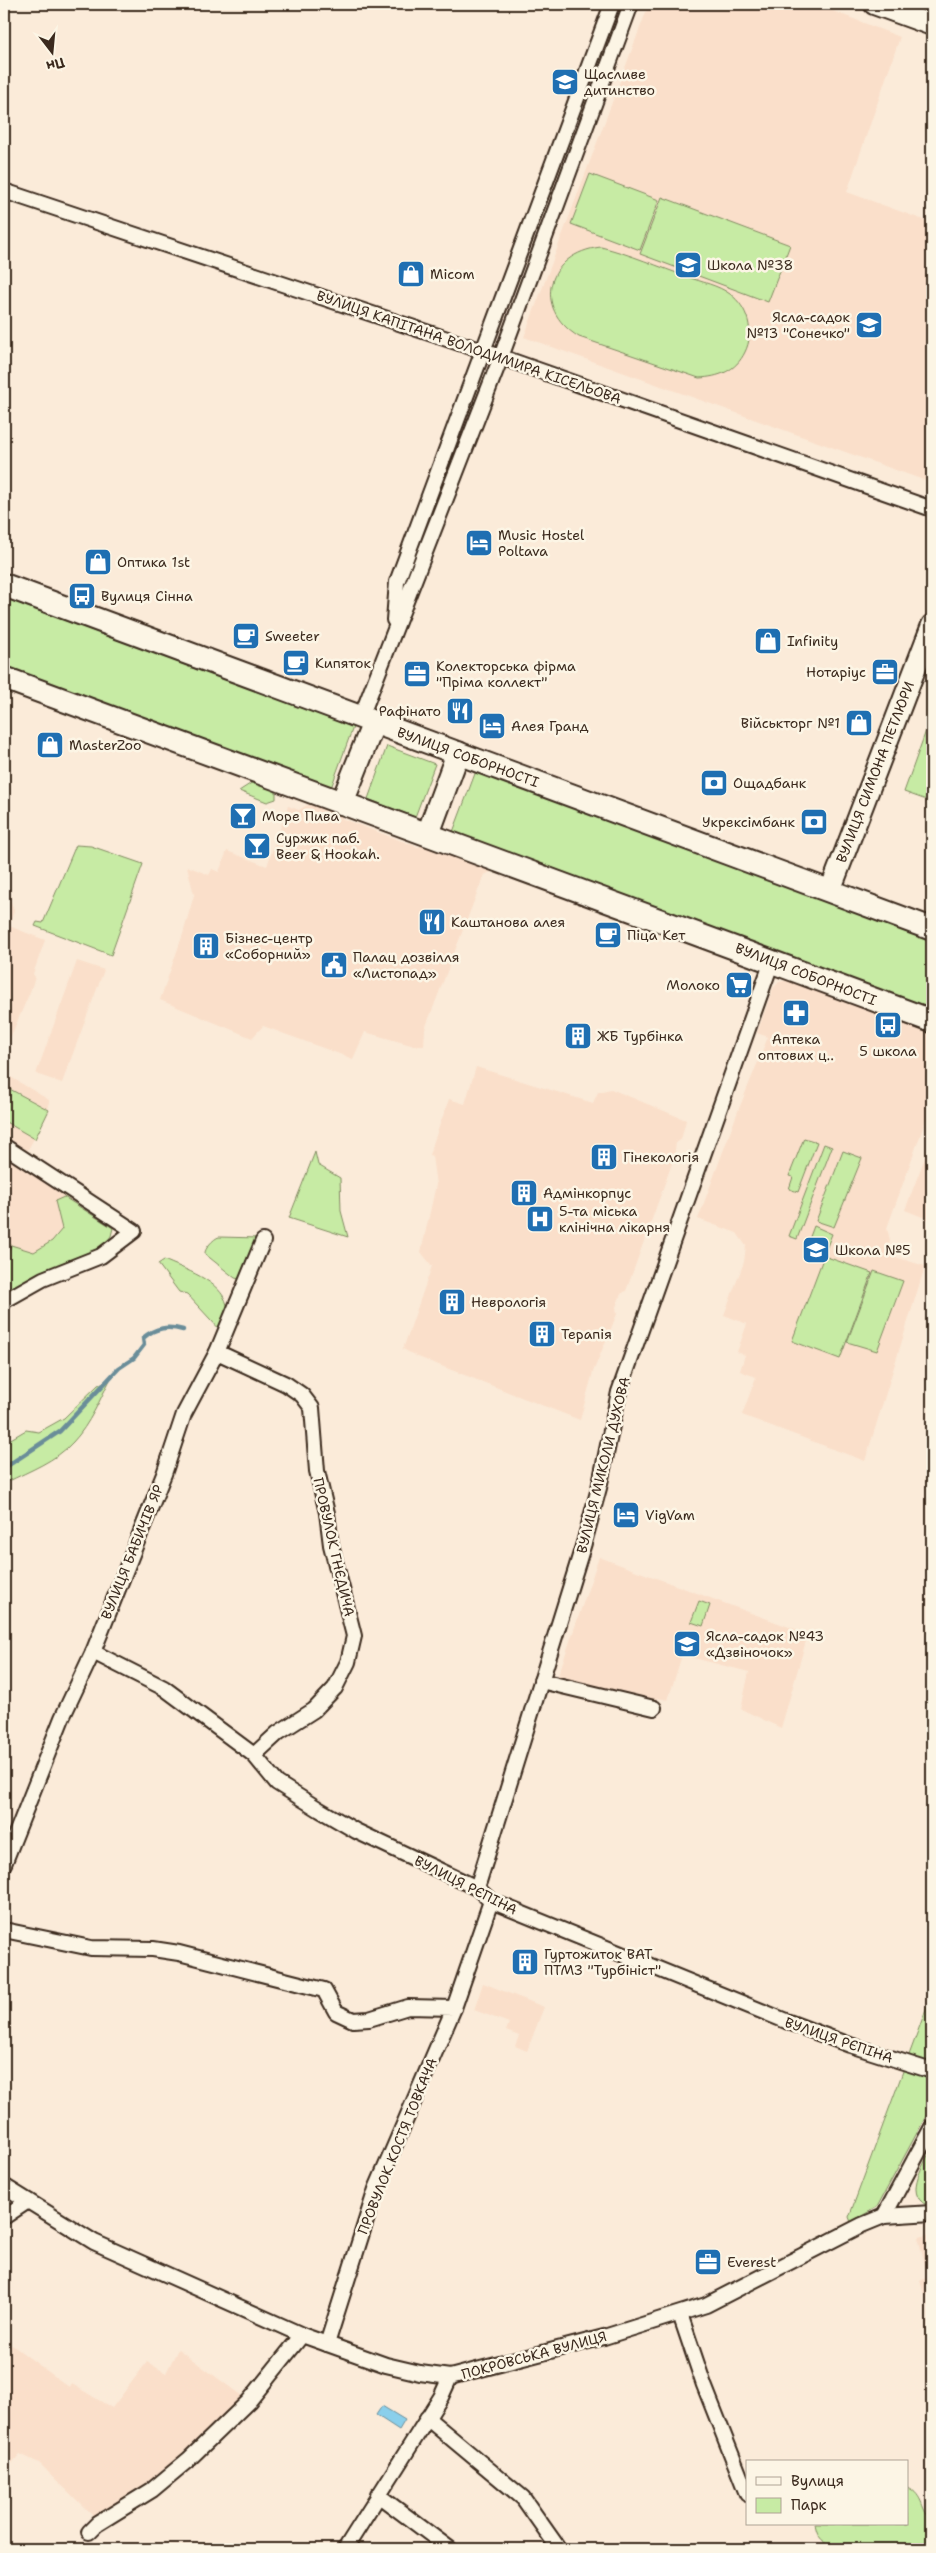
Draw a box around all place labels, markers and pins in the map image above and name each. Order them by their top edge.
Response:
place label: Щасливе дитинство [584,65,655,99]
school or university icon: Щасливе дитинство [550,67,580,97]
school or university icon: Школа №38 [673,250,703,280]
place label: Школа №38 [707,256,793,274]
shop icon: Micom [396,259,426,289]
place label: Micom [430,265,474,283]
place label: Ясла-садок №13 "Сонечко" [746,308,851,342]
school or university icon: Ясла-садок №13 "Сонечко" [854,310,884,340]
place label: Music Hostel Poltava [498,526,585,560]
hotel icon: Music Hostel Poltava [464,528,494,558]
shop icon: Оптика 1st [83,547,113,577]
place label: Оптика 1st [117,553,190,571]
bus stop icon: Вулиця Сінна [67,581,97,611]
place label: Вулиця Сінна [101,587,193,605]
cafe icon: Sweeter [231,621,261,651]
shop icon: Infinity [753,626,783,656]
place label: Sweeter [265,627,320,645]
place label: Infinity [787,632,838,650]
cafe icon: Кипяток [281,648,311,678]
place label: Кипяток [315,654,371,672]
place label: Колекторська фірма "Пріма коллект" [436,657,576,691]
office icon: Нотаріус [870,657,900,687]
office icon: Колекторська фірма "Пріма коллект" [402,659,432,689]
place label: Нотаріус [806,663,866,681]
restaurant icon: Рафінато [445,696,475,726]
place label: Рафінато [379,702,441,720]
shop icon: Військторг №1 [844,708,874,738]
hotel icon: Алея Гранд [477,711,507,741]
place label: Військторг №1 [741,714,840,732]
place label: Алея Гранд [511,717,589,735]
shop icon: MasterZoo [35,730,65,760]
place label: MasterZoo [69,736,142,754]
bank icon: Ощадбанк [699,768,729,798]
place label: Ощадбанк [733,774,807,792]
bar icon: Море Пива [228,801,258,831]
place label: Море Пива [262,807,339,825]
bank icon: Укрексімбанк [799,807,829,837]
place label: Укрексімбанк [702,813,796,831]
place label: Суржик паб. Beer & Hookah. [276,829,380,863]
bar icon: Суржик паб. Beer & Hookah. [242,831,272,861]
restaurant icon: Каштанова алея [417,907,447,937]
place label: Каштанова алея [451,913,565,931]
cafe icon: Піца Кет [593,920,623,950]
place label: Піца Кет [627,926,686,944]
place label: Бізнес-центр «Соборний» [225,929,313,963]
building icon: Бізнес-центр «Соборний» [191,931,221,961]
place label: Палац дозвілля «Листопад» [353,948,459,982]
public building icon: Палац дозвілля «Листопад» [319,950,349,980]
supermarket icon: Молоко [724,970,754,1000]
place label: Молоко [666,976,720,994]
pharmacy icon: Аптека оптових ц‥ [781,998,811,1028]
bus stop icon: 5 школа [873,1010,903,1040]
building icon: ЖБ Турбінка [563,1021,593,1051]
place label: ЖБ Турбінка [597,1027,683,1045]
place label: Аптека оптових ц‥ [758,1030,834,1064]
place label: 5 школа [859,1042,917,1060]
building icon: Гінекологія [589,1142,619,1172]
place label: Гінекологія [623,1148,699,1166]
building icon: Адмінкорпус [509,1178,539,1208]
place label: Адмінкорпус [543,1184,631,1202]
place label: 5-та міська клінічна лікарня [559,1202,670,1236]
hospital icon: 5-та міська клінічна лікарня [525,1204,555,1234]
school or university icon: Школа №5 [801,1235,831,1265]
place label: Школа №5 [835,1241,911,1259]
building icon: Неврологія [437,1287,467,1317]
place label: Неврологія [471,1293,546,1311]
building icon: Терапія [527,1319,557,1349]
place label: Терапія [561,1325,612,1343]
hotel icon: VigVam [611,1500,641,1530]
place label: VigVam [645,1506,695,1524]
place label: Ясла-садок №43 «Дзвіночок» [706,1627,824,1661]
school or university icon: Ясла-садок №43 «Дзвіночок» [672,1629,702,1659]
place label: Гуртожиток ВАТ ПТМЗ "Турбініст" [544,1945,661,1979]
building icon: Гуртожиток ВАТ ПТМЗ "Турбініст" [510,1947,540,1977]
office icon: Everest [693,2247,723,2277]
place label: Everest [727,2253,776,2271]

